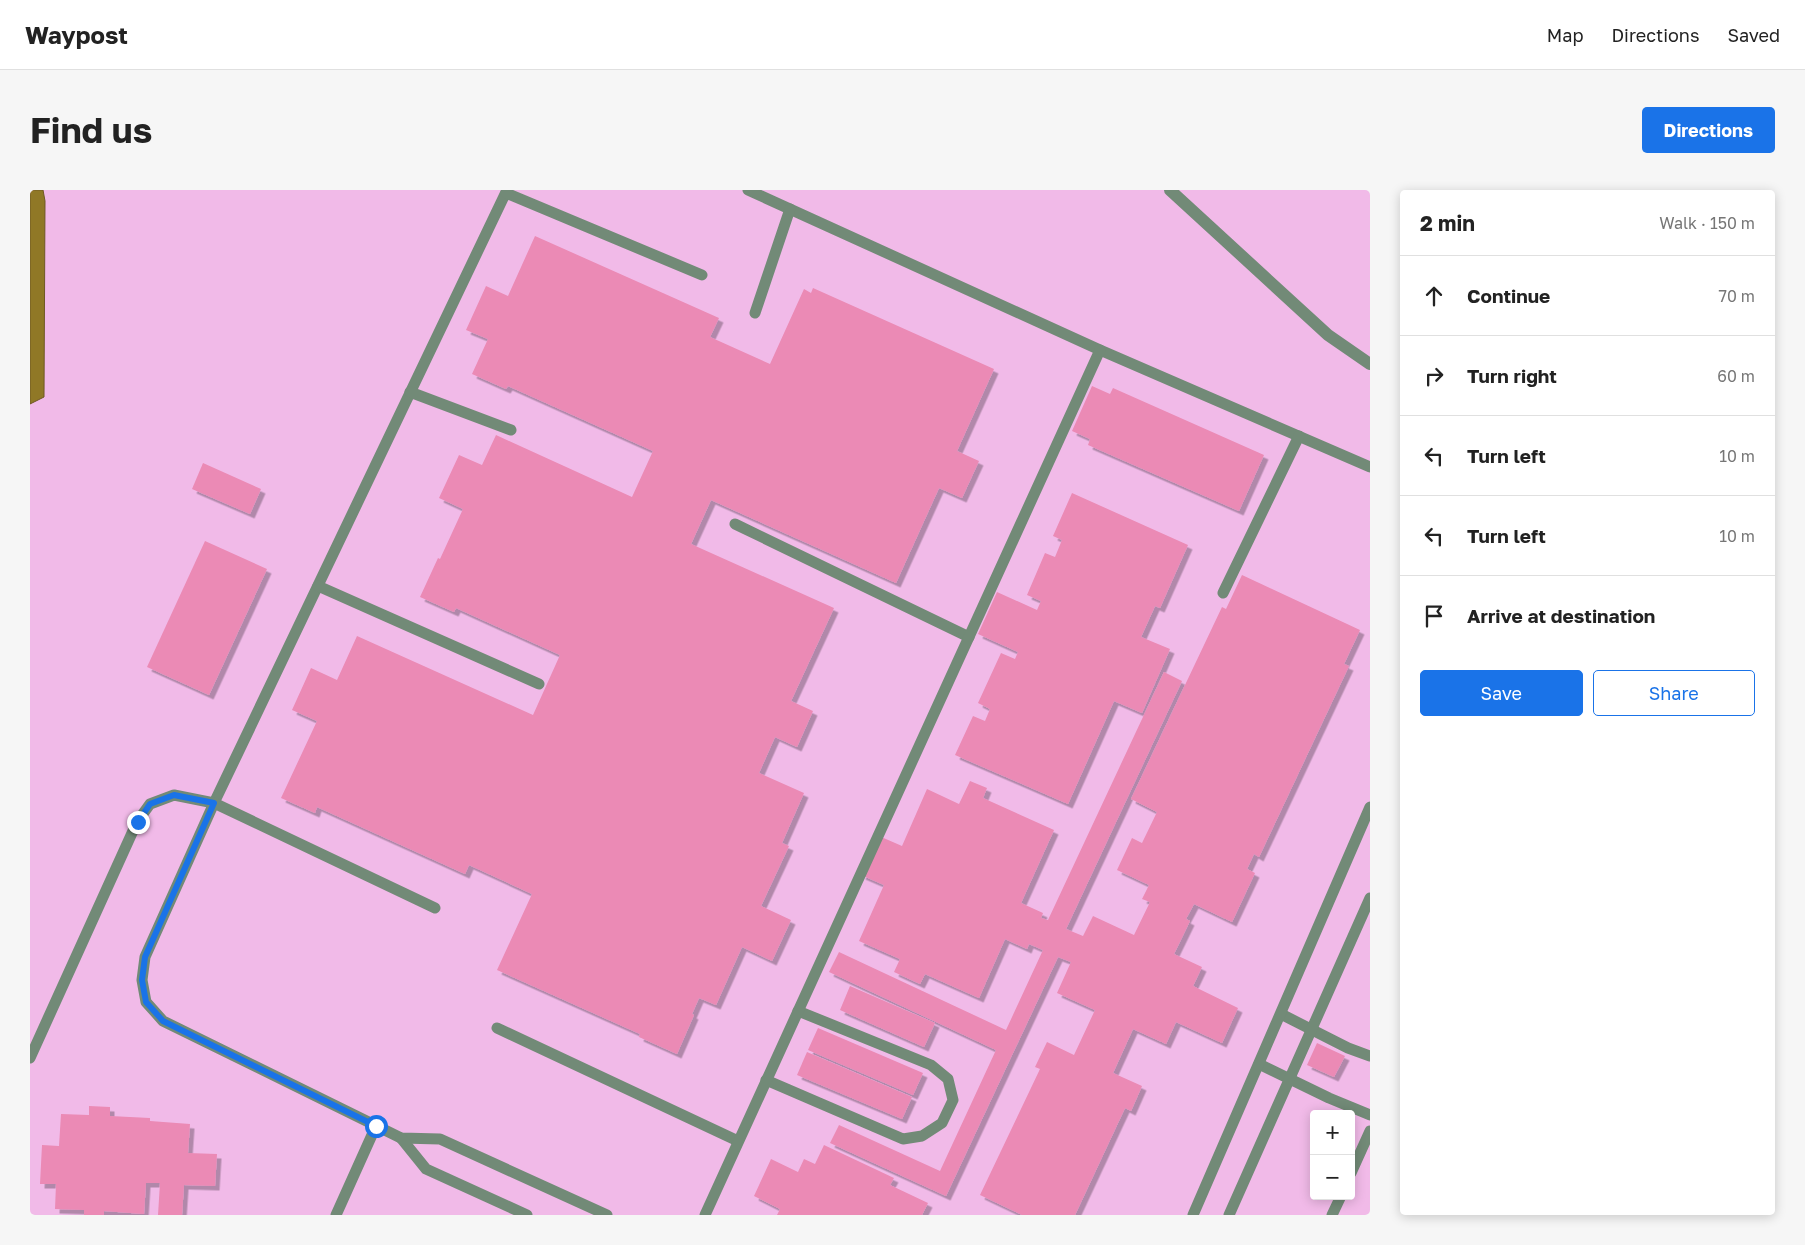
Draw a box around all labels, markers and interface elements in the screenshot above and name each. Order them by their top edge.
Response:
text: Waypost [25,20,128,49]
text: Map [1547,24,1583,46]
text: Directions [1611,24,1699,46]
text: Saved [1727,24,1780,46]
button: Directions [1642,107,1775,153]
text: Find us [30,109,152,151]
text: 2 min [1420,210,1475,236]
text: Walk · 150 m [1659,213,1755,233]
icon: ahead [1420,282,1448,310]
text: Continue [1467,284,1550,307]
text: 70 m [1718,286,1755,306]
icon: right [1420,362,1448,390]
text: Turn right [1467,364,1557,387]
text: 60 m [1717,366,1755,386]
icon: left [1420,442,1448,470]
text: Turn left [1467,444,1546,467]
text: 10 m [1719,446,1755,466]
icon: left [1420,522,1448,550]
text: Turn left [1467,524,1546,547]
text: 10 m [1719,526,1755,546]
icon: arrive [1420,602,1448,630]
text: Arrive at destination [1467,604,1655,627]
button: Save [1420,670,1583,716]
button: Share [1593,670,1755,716]
route end [127,811,150,834]
map controls [1310,1110,1355,1200]
button: + [1310,1110,1355,1155]
route start [365,1115,388,1138]
button: − [1310,1155,1355,1200]

